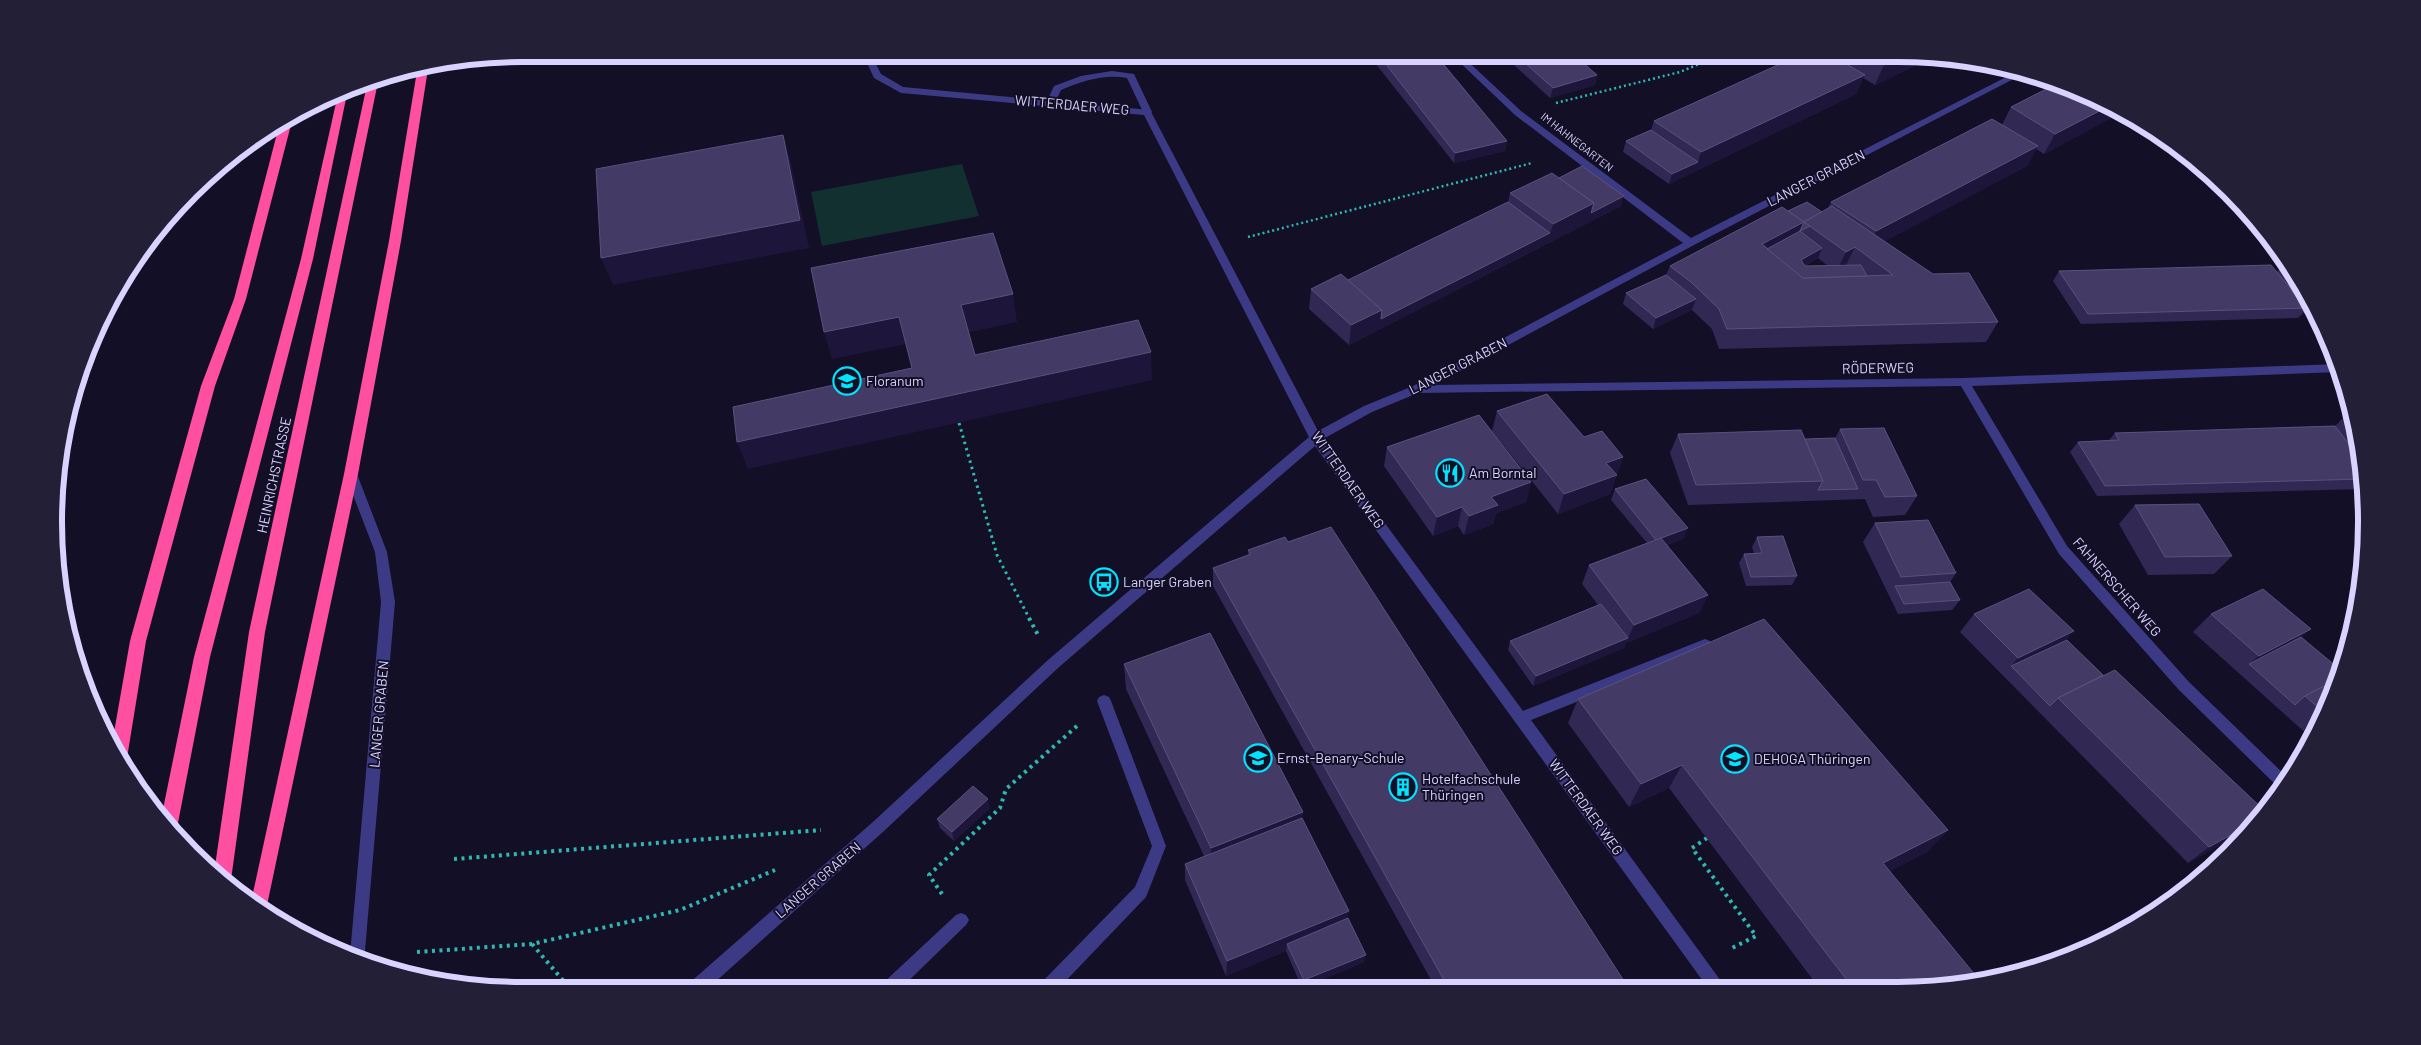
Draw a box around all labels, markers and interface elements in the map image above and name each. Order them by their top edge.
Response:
street label: WITTERDAER WEG [1014,91,1130,118]
street label: IM HAHNEGARTEN [1538,109,1616,174]
street label: LANGER GRABEN [1764,146,1868,210]
street label: LANGER GRABEN [1406,334,1510,398]
street label: RÖDERWEG [1842,358,1914,377]
school or university icon: Floranum [832,366,862,396]
place label: Floranum [866,372,924,389]
street label: HEINRICHSTRASSE [253,415,294,535]
street label: WITTERDAER WEG [1309,428,1388,532]
restaurant icon: Am Borntal [1435,458,1465,488]
place label: Am Borntal [1469,464,1536,481]
street label: FAHNERSCHER WEG [2070,534,2165,640]
bus stop icon: Langer Graben [1089,567,1119,597]
place label: Langer Graben [1123,573,1212,590]
street label: LANGER GRABEN [365,660,392,768]
school or university icon: Ernst-Benary-Schule [1243,743,1273,773]
school or university icon: DEHOGA Thüringen [1720,744,1750,774]
place label: Ernst-Benary-Schule [1277,749,1405,766]
place label: DEHOGA Thüringen [1754,750,1871,767]
street label: WITTERDAER WEG [1546,755,1627,858]
place label: Hotelfachschule Thüringen [1422,770,1521,803]
building icon: Hotelfachschule Thüringen [1388,772,1418,802]
street label: LANGER GRABEN [771,838,864,921]

